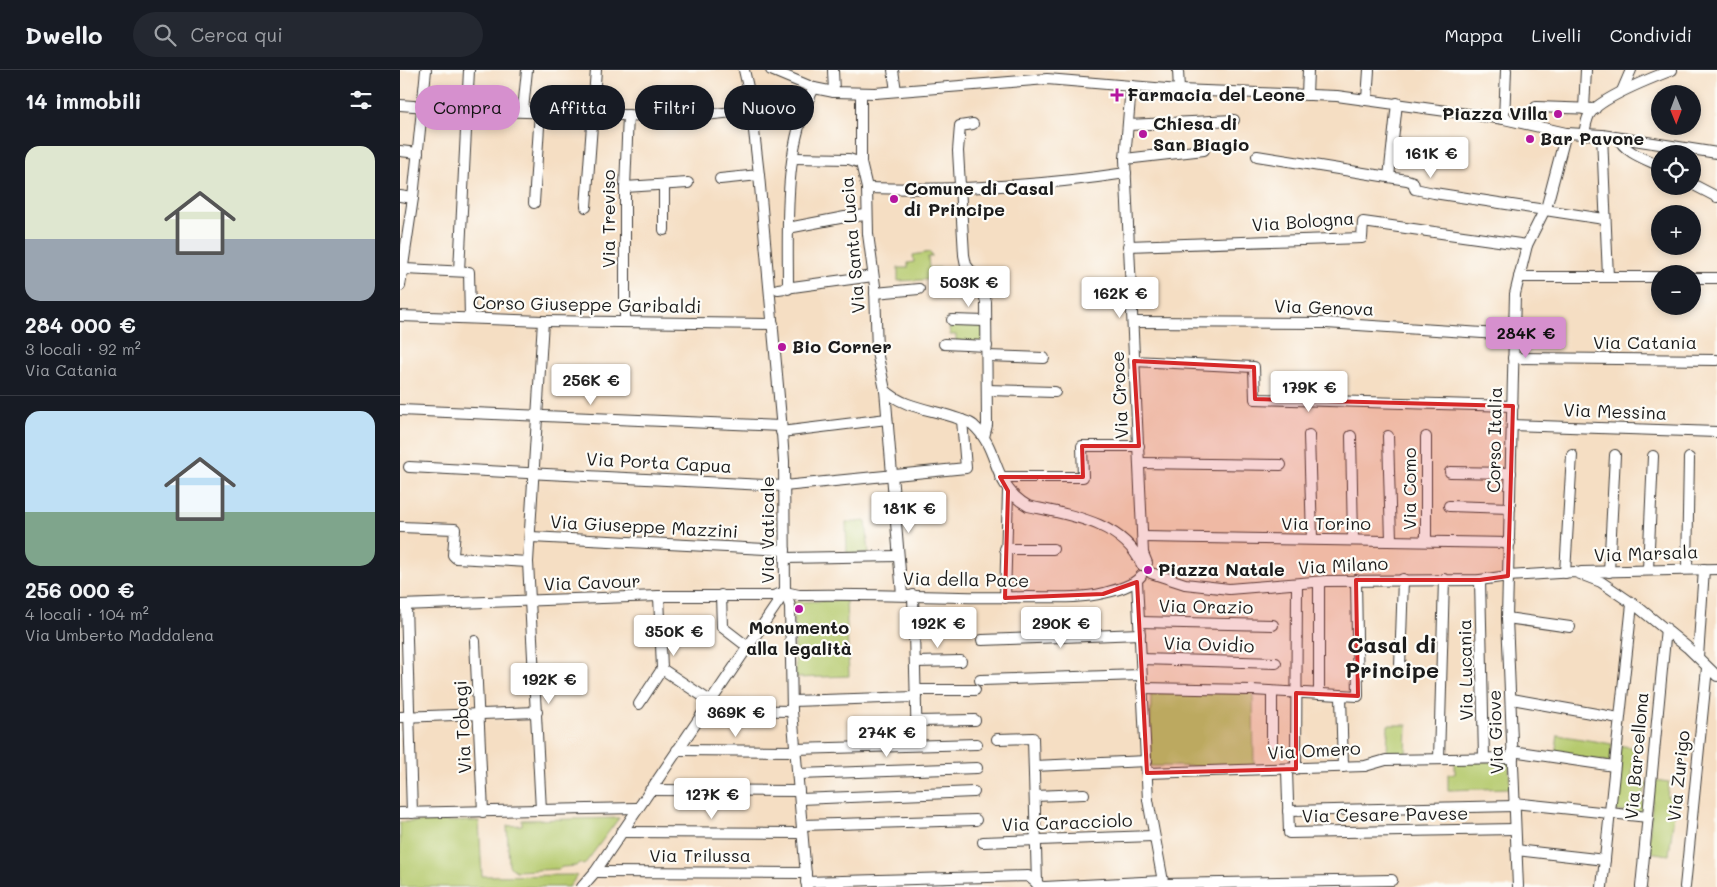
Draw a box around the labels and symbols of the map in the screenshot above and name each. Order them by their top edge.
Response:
place label: Farmacia del Leone [1127,82,1306,106]
north arrow [1651,85,1701,135]
marker: Farmacia del Leone [1111,89,1123,101]
place label: Piazza Villa [1442,101,1548,125]
marker: Piazza Villa [1552,108,1564,120]
place label: Chiesa di San Biagio [1153,111,1249,156]
place label: Bar Pavone [1540,126,1644,150]
marker: Chiesa di San Biagio [1137,128,1149,140]
marker: Bar Pavone [1524,133,1536,145]
pin: 161K € [1390,136,1472,179]
street label: Via Treviso [596,169,620,268]
street label: Via Santa Lucia [834,176,870,314]
place label: Comune di Casal di Principe [904,176,1054,221]
marker: Comune di Casal di Principe [888,193,900,205]
street label: Via Bologna [1251,205,1355,237]
pin: 503K € [928,266,1010,308]
pin: 162K € [1079,276,1161,319]
street label: Corso Giuseppe Garibaldi [472,290,702,318]
street label: Via Genova [1274,293,1374,321]
pin: 284K € [1485,316,1567,359]
street label: Via Catania [1593,330,1697,354]
place label: Bio Corner [792,334,892,358]
marker: Bio Corner [776,341,788,353]
street label: Via Croce [1105,350,1133,440]
pin: 256K € [550,364,632,406]
pin: 179K € [1268,370,1350,413]
street label: Corso Italia [1481,387,1507,493]
street label: Via Messina [1563,397,1667,425]
street label: Via Porta Capua [586,446,733,478]
street label: Via Como [1397,447,1421,530]
street label: Via Vaticale [755,476,779,584]
pin: 181K € [868,492,950,534]
street label: Via Giuseppe Mazzini [549,509,739,543]
street label: Via Torino [1281,511,1371,535]
street label: Via Marsala [1593,539,1699,567]
street label: Via Milano [1297,551,1389,579]
place label: Piazza Natale [1158,557,1285,581]
marker: Piazza Natale [1142,564,1154,576]
street label: Via della Pace [903,566,1029,592]
street label: Via Cavour [543,568,641,596]
street label: Via Orazio [1158,593,1254,619]
marker: Monumento alla legalità [793,603,805,615]
pin: 192K € [897,606,979,649]
pin: 290K € [1020,606,1102,649]
pin: 350K € [633,614,715,657]
place label: Monumento alla legalità [746,615,852,660]
street label: Via Lucania [1452,619,1478,721]
street label: Via Ovidio [1163,630,1255,658]
district label: Casal di Principe [1345,630,1439,684]
pin: 192K € [508,662,590,705]
street label: Via Tobagi [448,680,476,774]
street label: Via Giove [1482,690,1508,775]
street label: Via Barcellona [1618,691,1654,821]
pin: 369K € [695,696,777,738]
pin: 274K € [846,716,928,758]
street label: Via Zurigo [1661,729,1695,823]
street label: Via Omero [1267,736,1362,764]
pin: 127K € [671,778,753,820]
street label: Via Cesare Pavese [1301,801,1469,827]
street label: Via Caracciolo [1001,808,1133,836]
street label: Via Trilussa [649,843,751,867]

